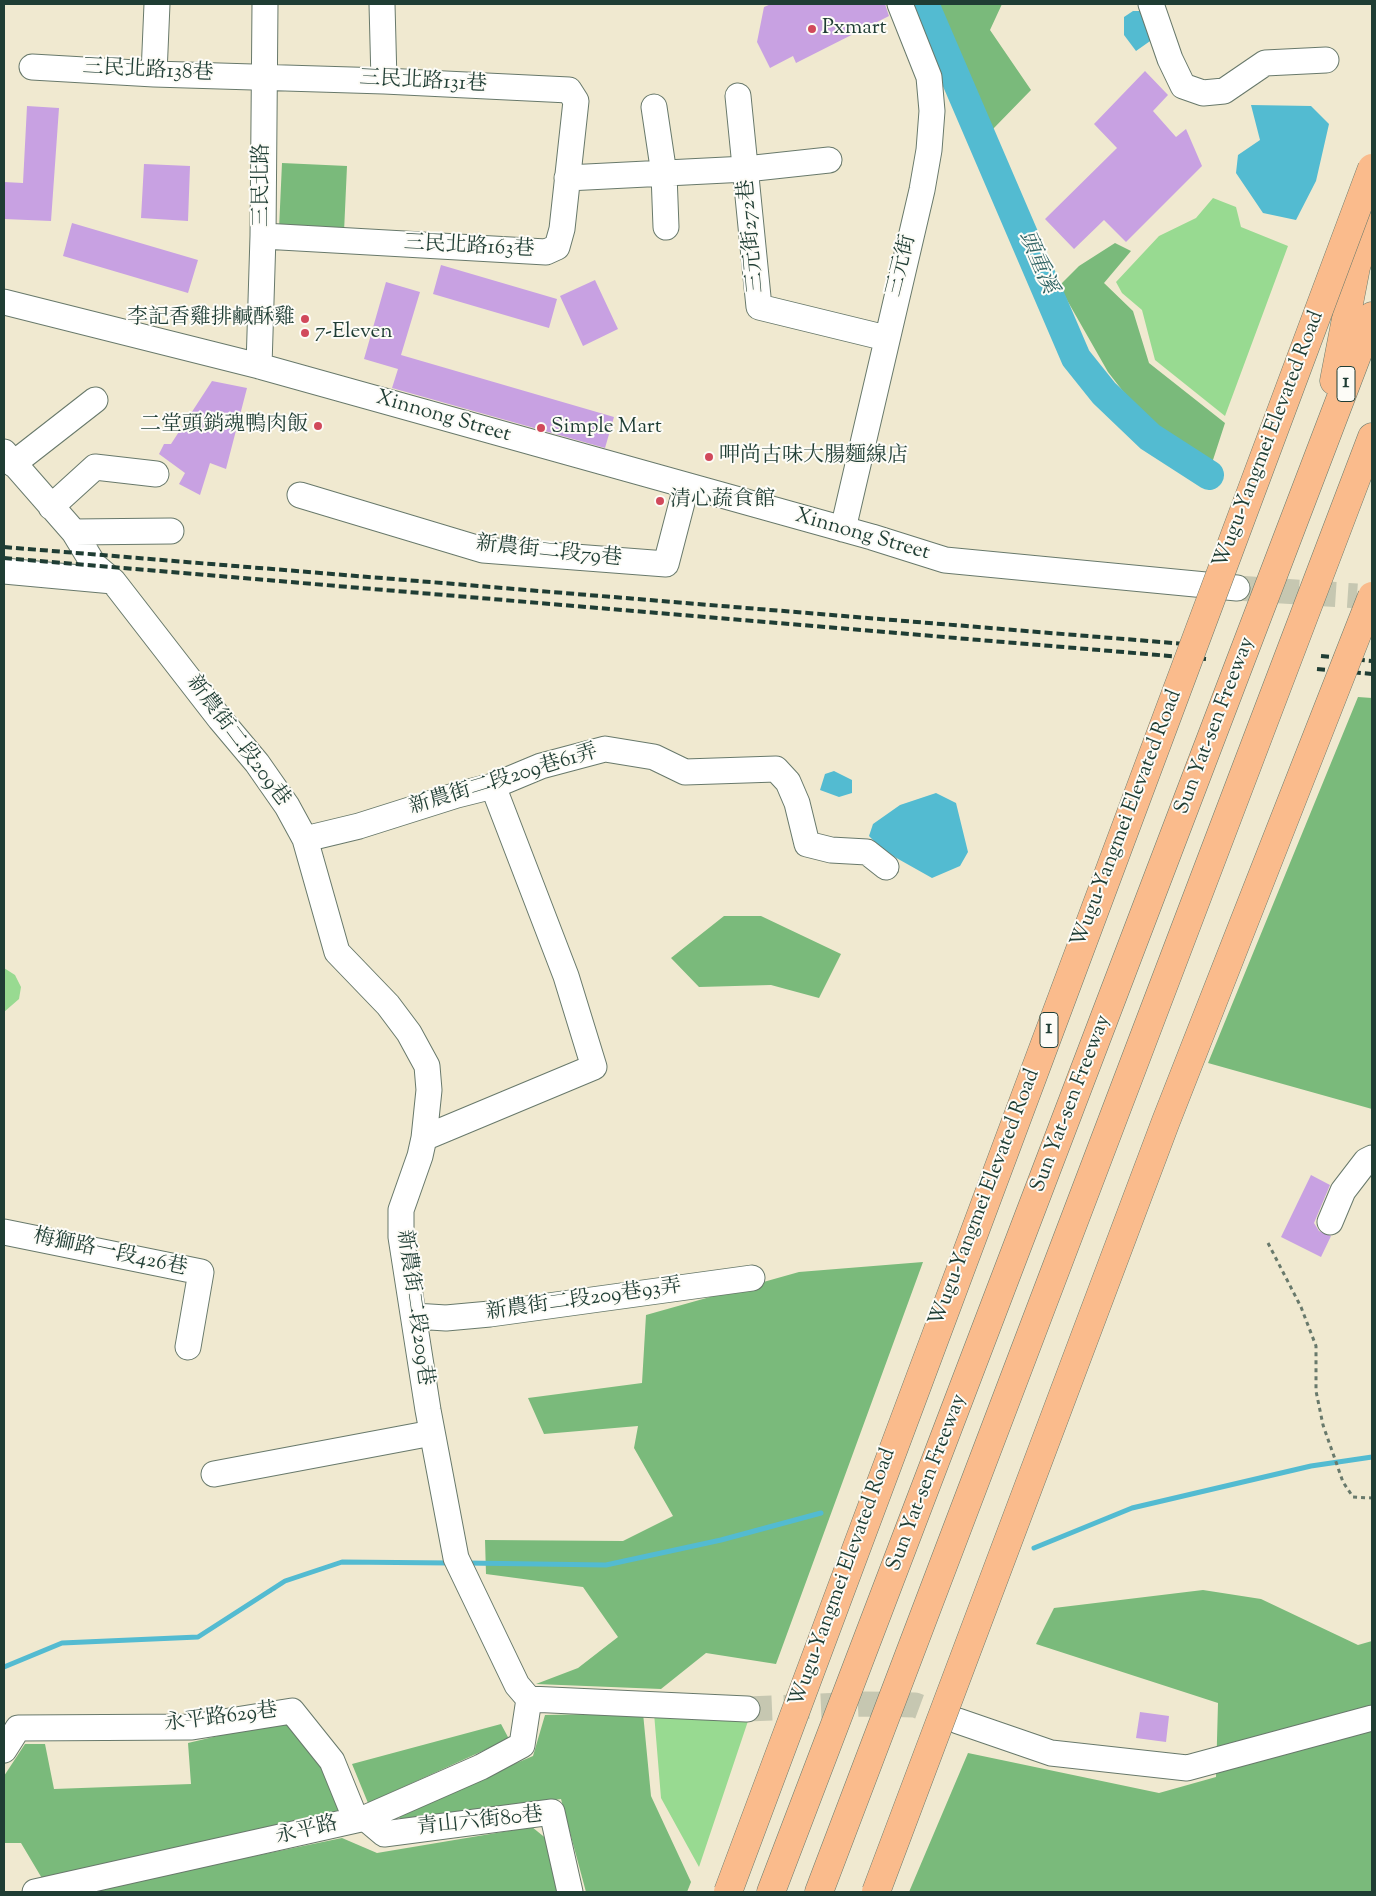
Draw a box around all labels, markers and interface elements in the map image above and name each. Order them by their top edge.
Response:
place label: Pxmart [822,16,887,42]
marker: Pxmart [806,23,818,35]
street label: 三民北路138巷 [82,56,214,88]
street label: 三民北路131巷 [359,67,487,99]
street label: 三民北路 [250,143,276,227]
street label: 三元街272巷 [735,178,771,294]
water label: 頭重溪 [1011,227,1061,299]
street label: 三民北路163巷 [403,232,535,264]
street label: 三元街 [883,232,923,300]
place label: 李記香雞排鹹酥雞 [127,306,295,332]
street label: Wugu-Yangmei Elevated Road [1209,308,1331,572]
marker: 李記香雞排鹹酥雞 [299,313,311,325]
place label: 7-Eleven [315,320,393,346]
marker: 7-Eleven [299,327,311,339]
road number: 1 [1337,366,1355,402]
street label: Xinnong Street [373,387,513,449]
place label: 二堂頭銷魂鴨肉飯 [140,413,308,439]
place label: Simple Mart [551,415,662,441]
marker: 二堂頭銷魂鴨肉飯 [312,420,324,432]
marker: Simple Mart [535,422,547,434]
place label: 呷尚古味大腸麵線店 [719,444,908,470]
marker: 呷尚古味大腸麵線店 [703,451,715,463]
place label: 清心蔬食館 [670,488,775,514]
marker: 清心蔬食館 [654,495,666,507]
street label: Xinnong Street [792,505,932,567]
street label: 新農街二段79巷 [475,533,623,573]
street label: Sun Yat-sen Freeway [1171,634,1261,818]
street label: 新農街二段209巷 [180,672,294,812]
street label: Wugu-Yangmei Elevated Road [1067,687,1189,951]
street label: 新農街二段209巷61弄 [407,740,601,822]
street label: Sun Yat-sen Freeway [1027,1012,1117,1196]
road number: 1 [1040,1012,1058,1048]
street label: Wugu-Yangmei Elevated Road [925,1066,1047,1330]
street label: 梅獅路一段426巷 [31,1225,189,1283]
street label: 新農街二段209巷 [390,1228,436,1388]
street label: 新農街二段209巷93弄 [485,1275,683,1327]
street label: Sun Yat-sen Freeway [883,1391,973,1575]
street label: Wugu-Yangmei Elevated Road [785,1445,903,1711]
street label: 永平路629巷 [163,1700,279,1738]
street label: 青山六街80巷 [416,1804,544,1842]
street label: 永平路 [273,1813,341,1851]

